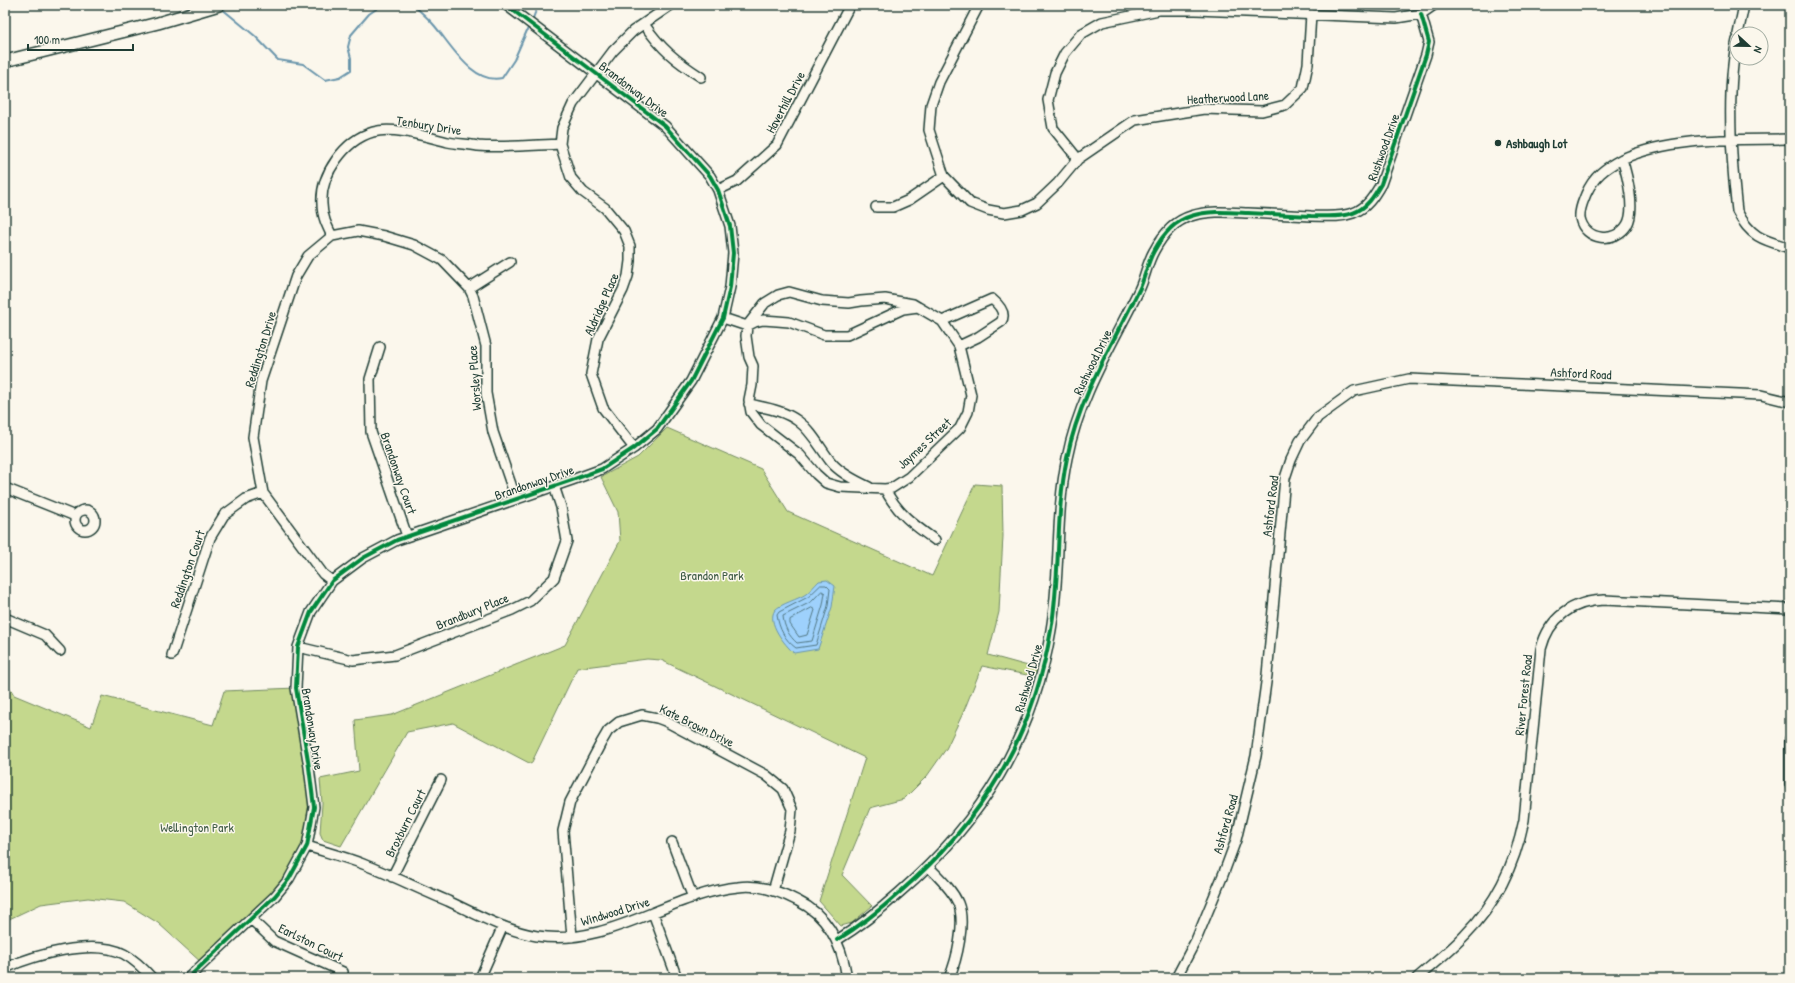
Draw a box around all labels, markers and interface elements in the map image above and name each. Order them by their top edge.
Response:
scale bar [28,26,133,52]
north arrow [1729,26,1769,66]
text: 100 m [34,31,60,48]
text: N [1751,44,1766,55]
street label: Brandonway Drive [596,57,672,121]
street label: Haverhill Drive [761,68,809,136]
street label: Heatherwood Lane [1187,86,1269,108]
street label: Tenbury Drive [395,111,463,139]
street label: Rushwood Drive [1362,111,1404,183]
place label: Ashbaugh Lot [1506,134,1568,153]
marker: Ashbaugh Lot [1493,138,1503,148]
street label: Aldridge Place [579,270,623,338]
street label: Reddington Drive [240,309,280,389]
street label: Rushwood Drive [1068,326,1116,398]
street label: Worsley Place [463,345,485,411]
street label: Ashford Road [1550,362,1612,384]
street label: Jaymes Street [893,413,955,473]
street label: Brandonway Court [377,430,422,517]
street label: Brandonway Drive [492,460,576,504]
street label: Ashford Road [1257,475,1283,537]
street label: Reddington Court [165,527,209,610]
park label: Brandon Park [680,566,744,584]
street label: Brandbury Place [433,588,511,634]
street label: Rushwood Drive [1010,642,1046,714]
street label: River Forest Road [1510,654,1536,736]
street label: Brandonway Drive [298,687,328,771]
street label: Kate Brown Drive [657,699,737,751]
street label: Broxburn Court [380,785,430,860]
street label: Ashford Road [1208,792,1242,856]
park label: Wellington Park [160,818,234,836]
street label: Windwood Drive [578,892,652,930]
street label: Earlston Court [276,919,347,966]

